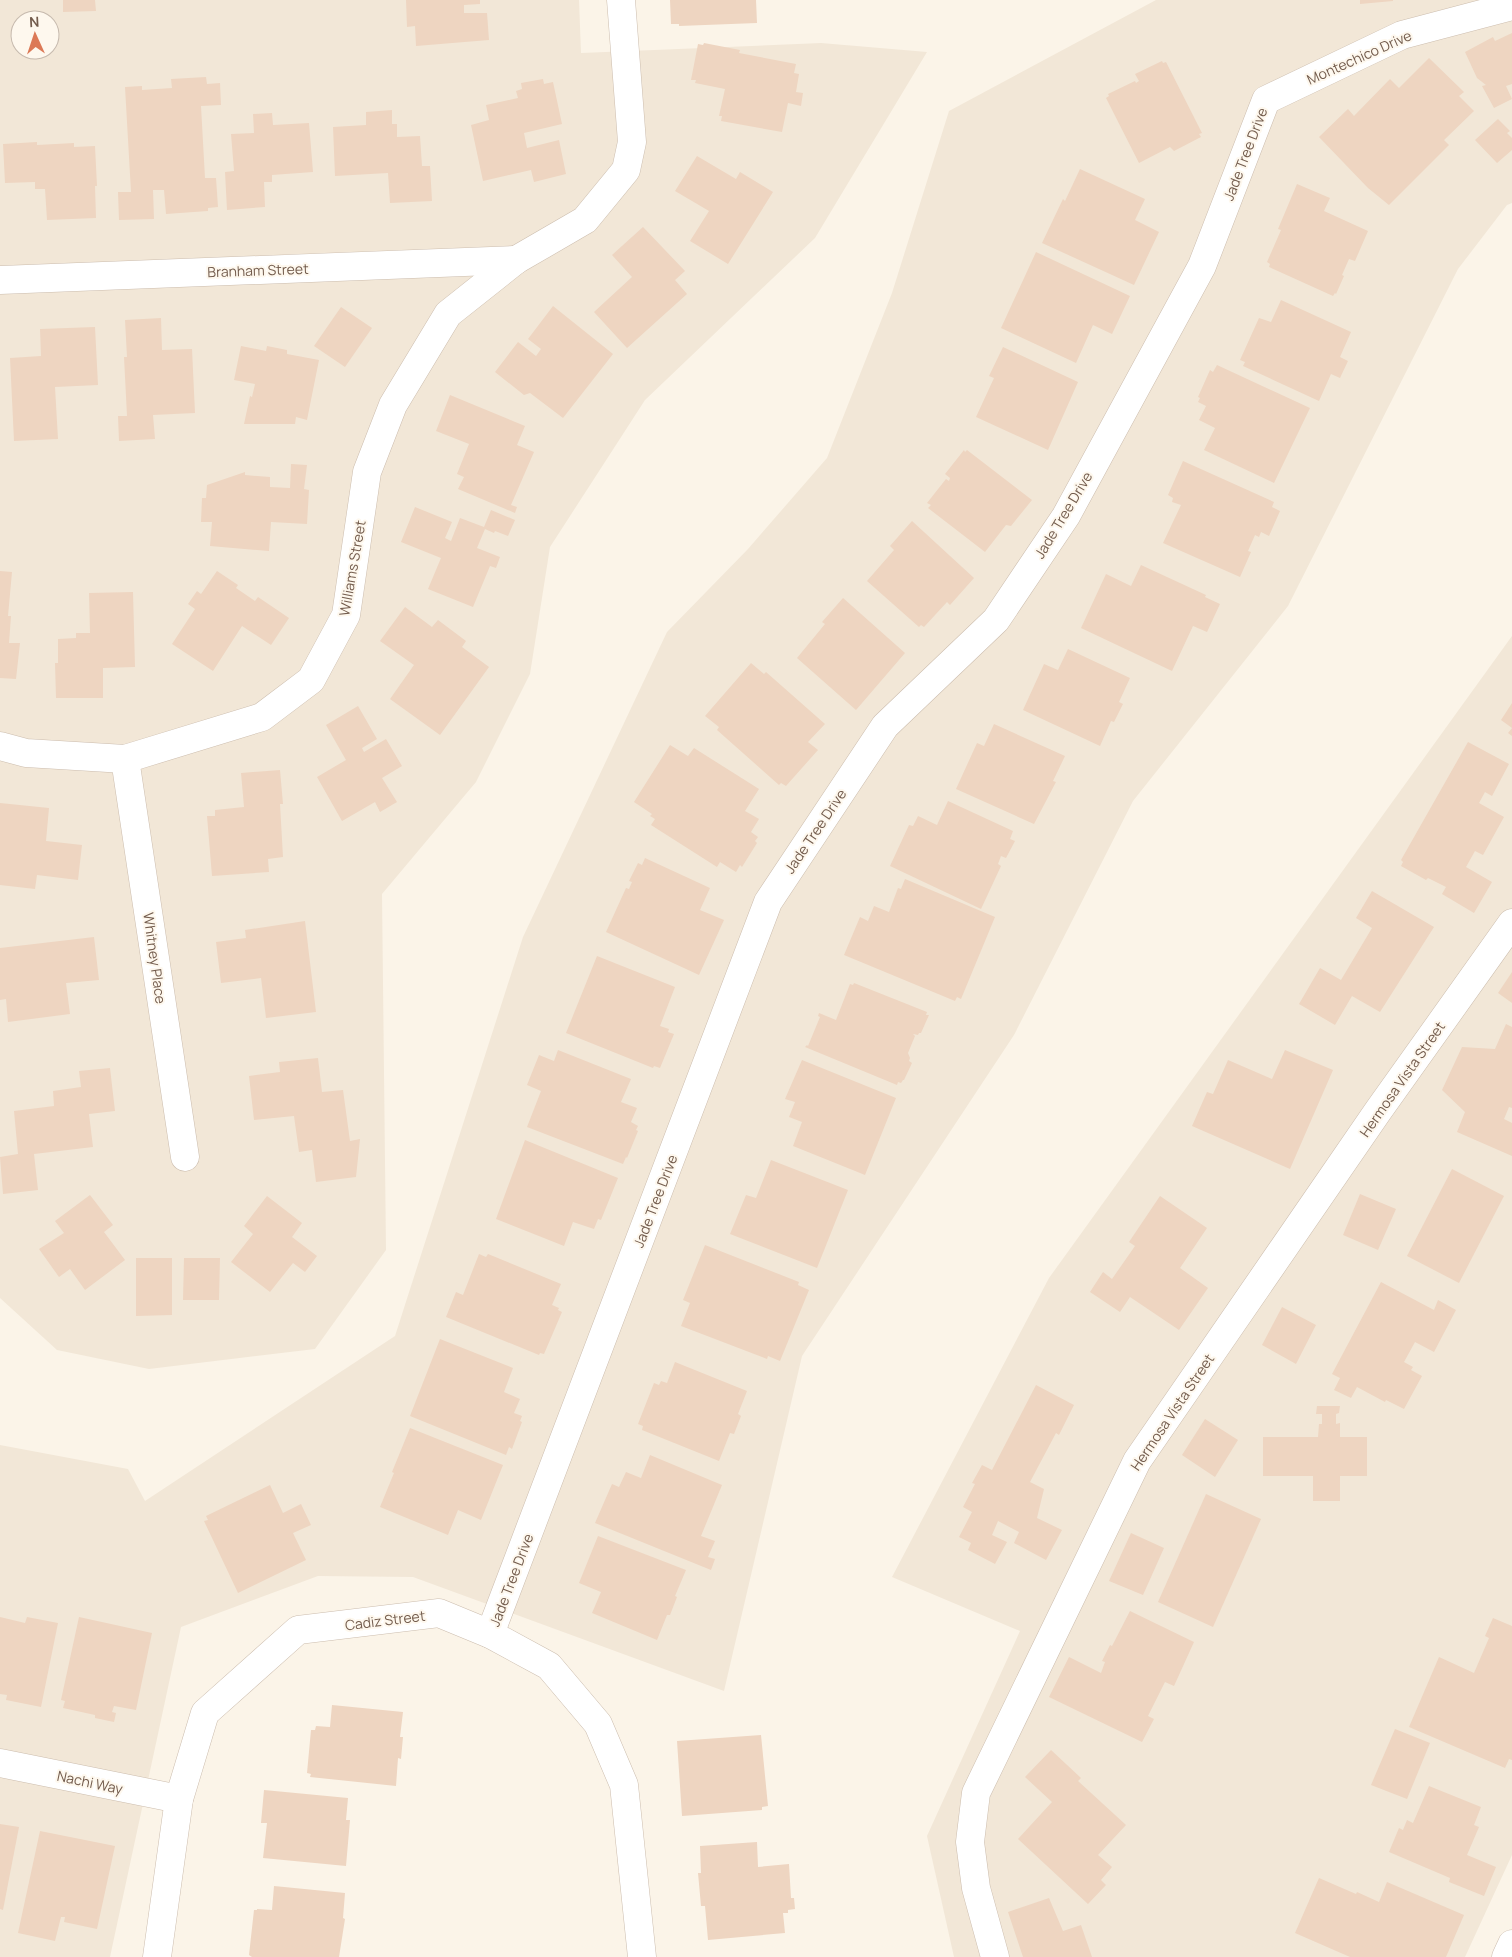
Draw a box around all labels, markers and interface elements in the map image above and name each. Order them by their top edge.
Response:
north arrow [10,10,60,60]
text: N [29,12,40,31]
street label: Montechico Drive [1304,25,1414,89]
street label: Jade Tree Drive [1219,105,1271,203]
street label: Branham Street [207,259,309,281]
street label: Jade Tree Drive [1030,468,1096,562]
street label: Williams Street [334,518,370,617]
street label: Jade Tree Drive [780,785,850,877]
street label: Whitney Place [139,911,171,1005]
street label: Hermosa Vista Street [1355,1017,1449,1141]
street label: Jade Tree Drive [629,1152,681,1250]
street label: Hermosa Vista Street [1126,1350,1218,1474]
street label: Jade Tree Drive [485,1531,537,1629]
street label: Cadiz Street [344,1606,427,1634]
street label: Nachi Way [55,1766,125,1798]

